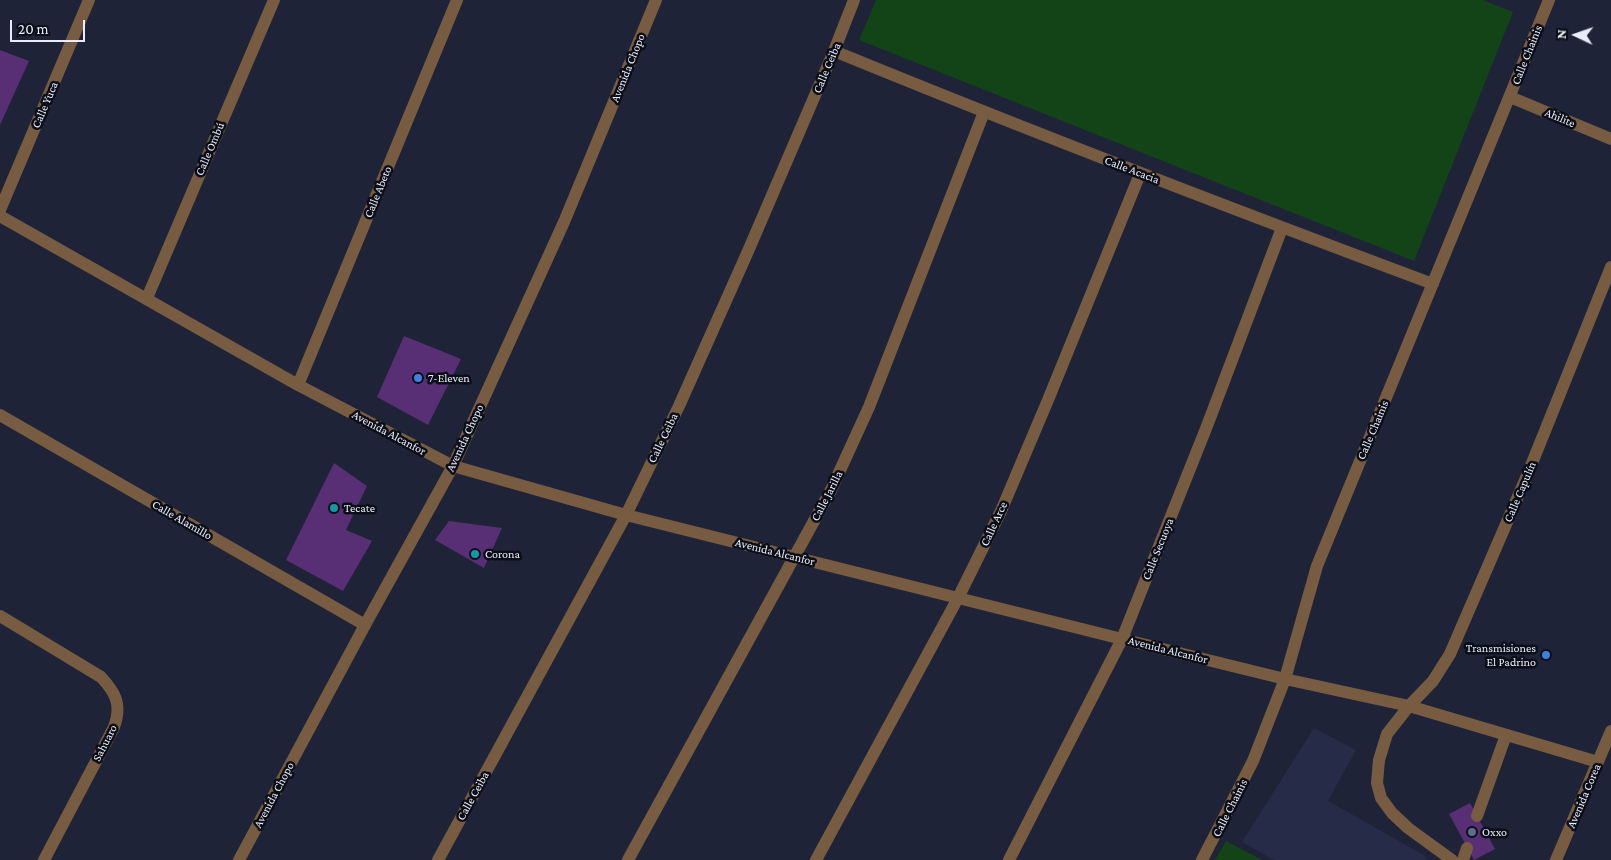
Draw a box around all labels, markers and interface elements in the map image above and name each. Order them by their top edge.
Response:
scale bar [12,10,88,42]
north arrow [1551,10,1601,60]
text: 20 m [18,21,49,37]
street label: Calle Chainis [1509,23,1545,87]
text: N [1553,29,1569,39]
street label: Avenida Chopo [608,32,648,104]
street label: Calle Ceiba [810,41,844,95]
street label: Calle Yuca [29,80,61,130]
street label: Ahilite [1543,105,1577,131]
street label: Calle Ombú [192,120,228,178]
street label: Calle Acacia [1103,153,1161,187]
street label: Calle Abeto [361,164,395,220]
place label: 7-Eleven [428,371,470,385]
marker: 7-Eleven [412,372,424,384]
street label: Calle Chainis [1354,398,1392,462]
street label: Avenida Chopo [443,402,487,474]
street label: Avenida Alcanfor [350,407,428,459]
street label: Calle Ceiba [645,411,681,465]
street label: Calle Capulín [1501,460,1539,524]
street label: Calle Jarilla [808,468,846,524]
street label: Calle Alamillo [149,497,215,543]
street label: Calle Arce [977,499,1011,549]
place label: Tecate [344,501,375,515]
marker: Tecate [328,502,340,514]
street label: Calle Secuoya [1139,516,1177,582]
street label: Avenida Alcanfor [734,535,816,569]
place label: Corona [485,547,520,561]
marker: Corona [469,548,481,560]
street label: Avenida Alcanfor [1127,633,1209,667]
place label: Transmisiones El Padrino [1466,641,1536,669]
marker: Transmisiones El Padrino [1540,649,1552,661]
street label: Sahuaro [90,722,120,764]
street label: Avenida Chopo [251,760,297,830]
street label: Avenida Corea [1564,762,1604,830]
street label: Calle Ceiba [454,769,492,823]
street label: Calle Chainis [1209,777,1251,839]
place label: Oxxo [1482,825,1507,839]
marker: Oxxo [1466,826,1478,838]

